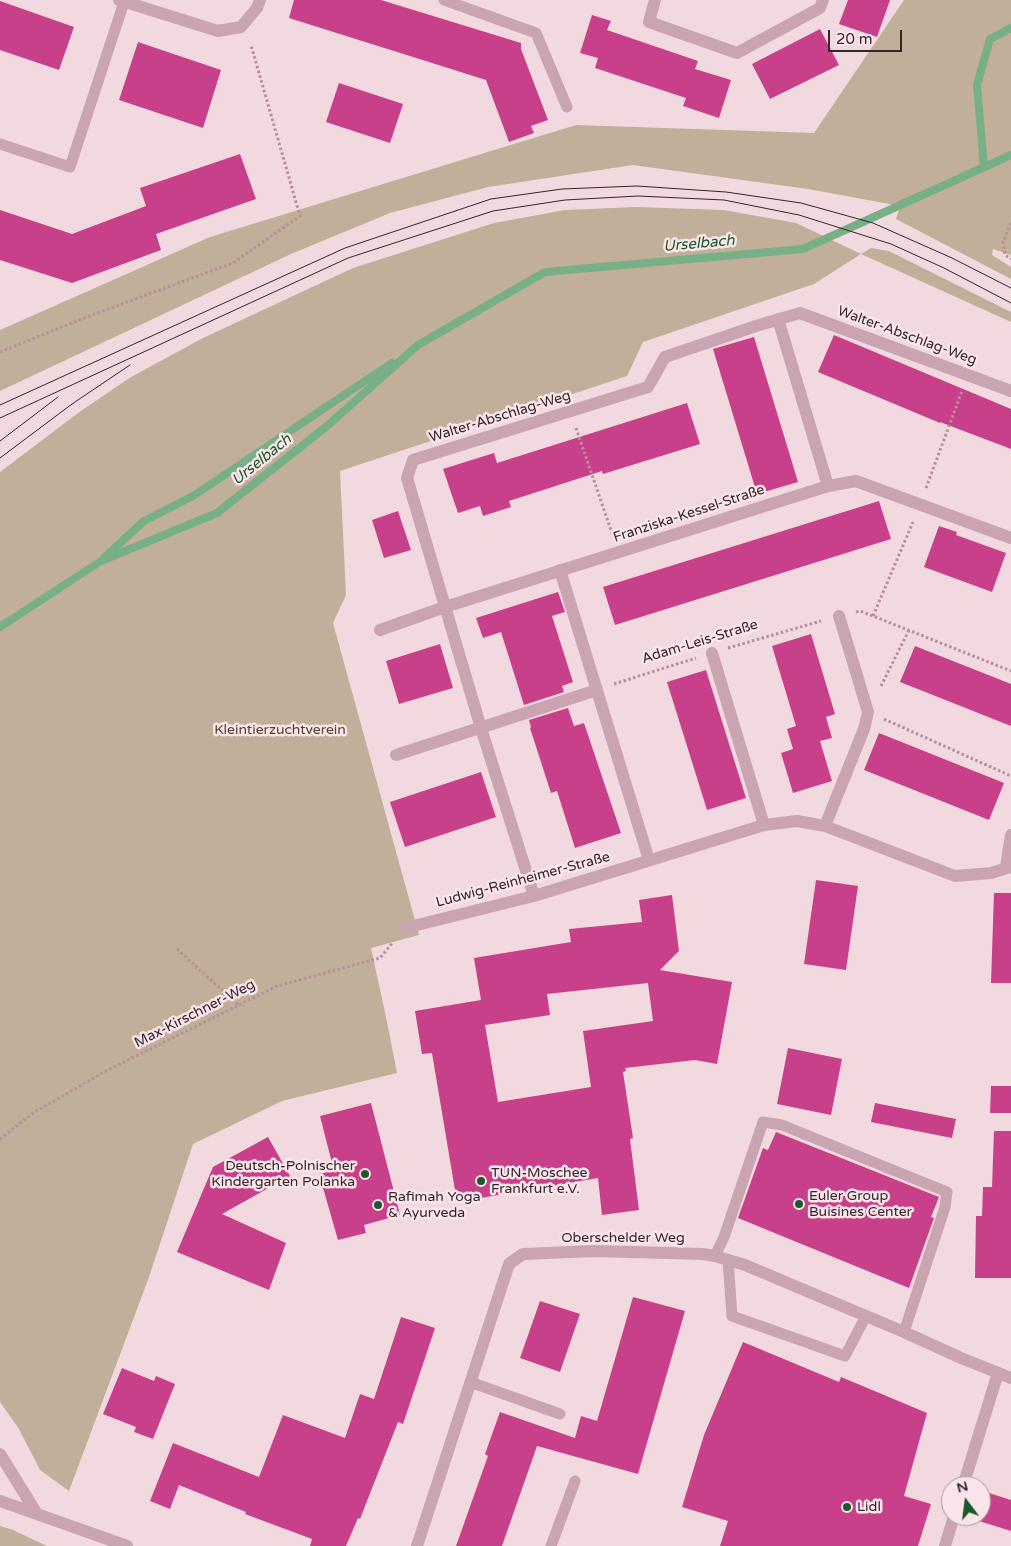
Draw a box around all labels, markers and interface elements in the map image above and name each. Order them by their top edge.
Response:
scale bar [831,20,905,52]
text: 20 m [836,30,873,48]
water label: Urselbach [663,232,735,256]
street label: Walter-Abschlag-Weg [835,303,979,369]
street label: Walter-Abschlag-Weg [427,387,573,447]
water label: Urselbach [229,431,295,489]
street label: Franziska-Kessel-Straße [611,482,767,546]
street label: Adam-Leis-Straße [640,616,760,668]
park label: Kleintierzuchtverein [214,722,346,738]
street label: Ludwig-Reinheimer-Straße [434,849,612,911]
street label: Max-Kirschner-Weg [132,976,258,1052]
place label: Deutsch-Polnischer Kindergarten Polanka [211,1158,355,1190]
place label: TUN-Moschee Frankfurt e.V. [491,1165,587,1198]
marker: Deutsch-Polnischer Kindergarten Polanka [359,1168,371,1180]
marker: TUN-Moschee Frankfurt e.V. [475,1175,487,1187]
place label: Euler Group Buisines Center [809,1188,912,1220]
place label: Rafimah Yoga & Ayurveda [388,1189,481,1222]
marker: Euler Group Buisines Center [793,1198,805,1210]
marker: Rafimah Yoga & Ayurveda [372,1199,384,1211]
street label: Oberschelder Weg [561,1230,685,1246]
north arrow [941,1476,991,1526]
text: N [955,1477,970,1497]
place label: Lidl [857,1499,881,1515]
marker: Lidl [841,1501,853,1513]

